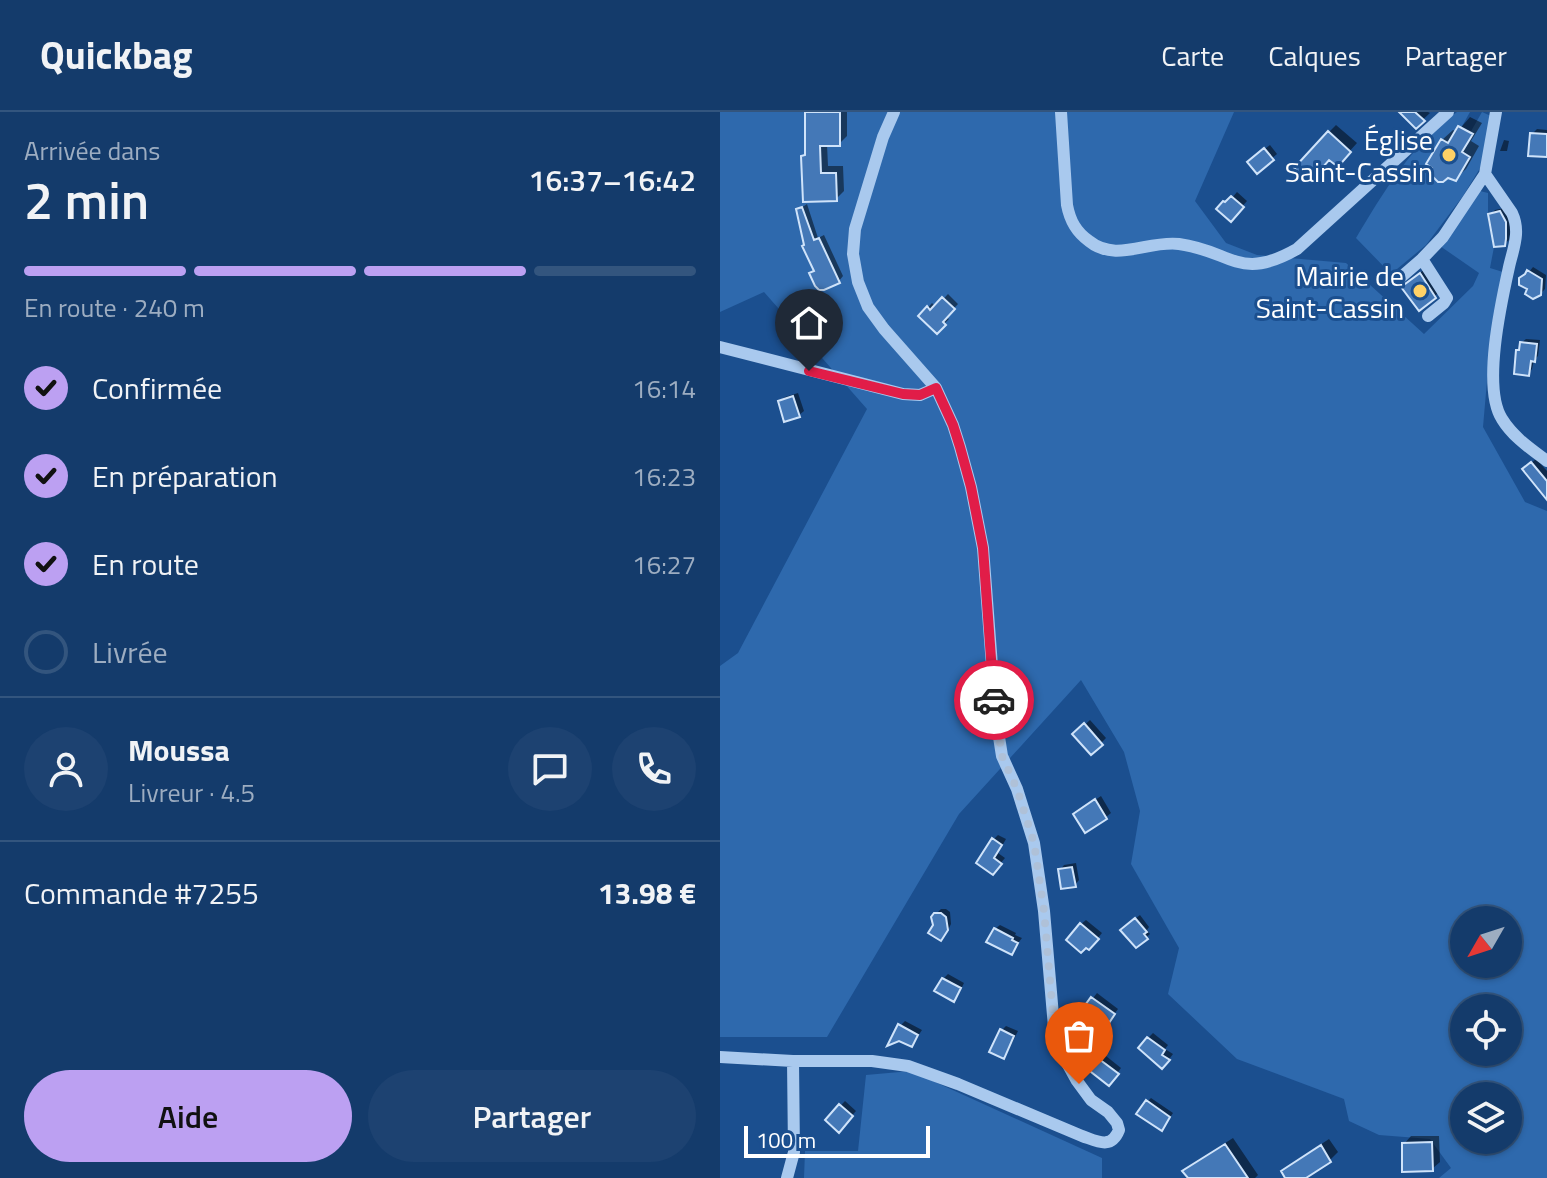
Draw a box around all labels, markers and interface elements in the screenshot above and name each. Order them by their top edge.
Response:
text: Quickbag [40,26,193,84]
text: Carte [1161,34,1224,77]
text: Calques [1268,34,1361,77]
text: Partager [1405,34,1507,77]
place label: Église Saint-Cassin [1285,118,1433,193]
text: Arrivée dans [24,131,160,170]
marker: Église Saint-Cassin [1440,146,1458,164]
text: 16:37–16:42 [529,157,696,203]
text: 2 min [24,160,149,239]
place label: Mairie de Saint-Cassin [1256,254,1404,329]
marker: Mairie de Saint-Cassin [1411,282,1429,300]
text: En route · 240 m [24,288,205,327]
pin [775,289,843,371]
icon: home [787,301,831,345]
text: Confirmée [92,365,222,411]
icon: check [24,366,68,410]
text: 16:14 [632,369,696,408]
text: En préparation [92,453,278,499]
icon: check [24,454,68,498]
text: 16:23 [632,457,696,496]
text: En route [92,541,199,587]
icon: check [24,542,68,586]
text: 16:27 [632,545,696,584]
text: Livrée [92,629,168,675]
courier [954,660,1034,740]
icon: car [972,678,1016,722]
button: person [24,727,108,811]
text: Moussa [128,727,230,773]
button: chat [508,727,592,811]
button: phone [612,727,696,811]
text: Livreur · 4.5 [128,773,255,812]
text: Commande #7255 [24,870,259,916]
text: 13.98 € [598,870,696,916]
north arrow [1450,906,1522,978]
map controls [1450,906,1522,1154]
button: locate [1450,994,1522,1066]
pin [1045,1002,1113,1084]
icon: bag [1057,1014,1101,1058]
button: Aide [24,1070,352,1162]
button: Partager [368,1070,696,1162]
button: layers [1450,1082,1522,1154]
scale bar [744,1122,930,1158]
text: 100 m [756,1123,816,1157]

